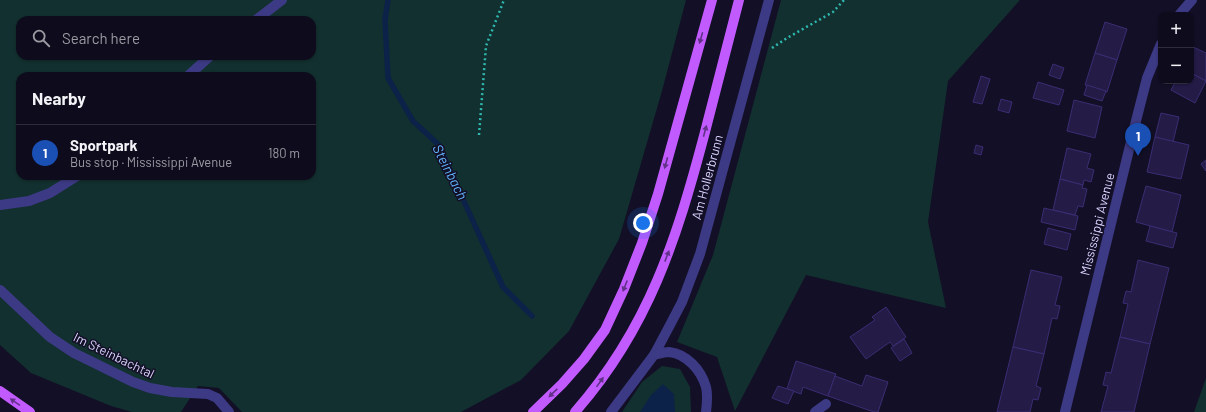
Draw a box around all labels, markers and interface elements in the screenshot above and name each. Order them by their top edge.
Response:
map controls [1158,12,1194,84]
button: + [1158,12,1194,48]
search box [16,16,316,60]
icon: search [30,27,52,49]
text: Search here [62,29,140,47]
one-way arrow [698,32,704,44]
button: − [1158,48,1194,84]
text: Nearby [32,88,86,108]
pin: 1 [1125,123,1151,156]
one-way arrow [702,125,708,137]
street label: Am Hollerbrunn [688,133,726,221]
text: Sportpark [70,136,137,154]
water label: Steinbach [429,141,472,202]
text: 1 [43,145,47,161]
text: 180 m [268,145,300,161]
text: Bus stop · Mississippi Avenue [70,154,232,170]
one-way arrow [663,157,669,169]
street label: Mississippi Avenue [1076,171,1118,277]
your location [633,213,653,233]
one-way arrow [665,249,671,261]
one-way arrow [622,281,628,293]
street label: Im Steinbachtal [71,329,157,381]
one-way arrow [596,377,604,388]
one-way arrow [548,388,558,398]
one-way arrow [10,398,20,406]

